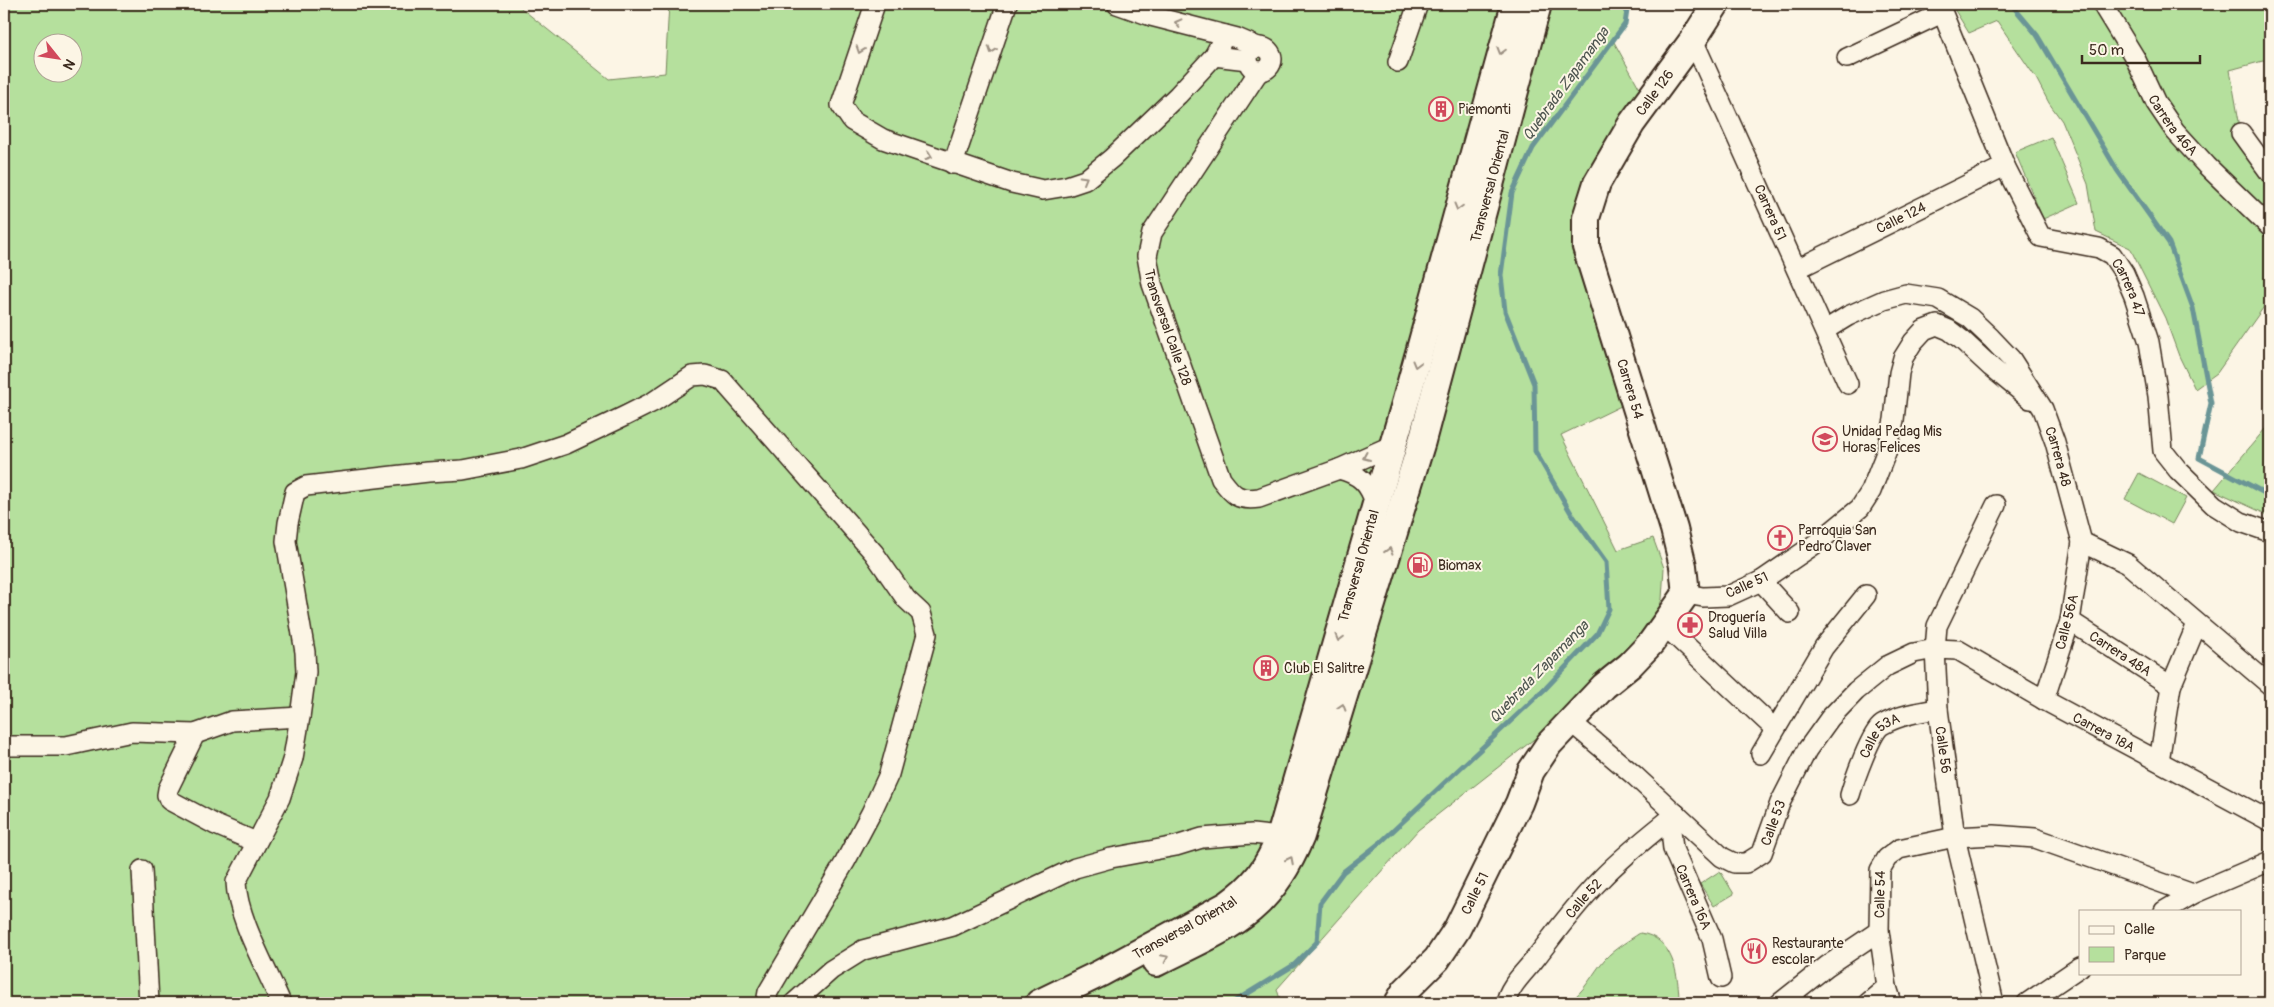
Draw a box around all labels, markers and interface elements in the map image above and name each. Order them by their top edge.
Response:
one-way arrow [1173,18,1182,29]
water label: Quebrada Zapamanga [1518,23,1614,144]
north arrow [32,32,82,82]
scale bar [2082,32,2199,64]
text: 50 m [2089,41,2124,60]
one-way arrow [856,45,866,54]
one-way arrow [988,45,998,54]
one-way arrow [1497,46,1507,54]
text: N [59,56,79,73]
street label: Calle 126 [1632,66,1677,119]
street label: Carrera 46A [2145,92,2201,159]
building icon: Piemonti [1428,96,1454,122]
place label: Piemonti [1458,101,1511,118]
street label: Transversal Oriental [1467,128,1513,244]
one-way arrow [924,150,933,160]
one-way arrow [1079,175,1088,185]
street label: Carrera 51 [1751,182,1791,243]
street label: Calle 124 [1873,198,1929,237]
one-way arrow [1453,203,1464,212]
street label: Carrera 47 [2108,255,2149,319]
street label: Transversal Calle 128 [1141,268,1196,388]
street label: Carrera 54 [1613,357,1647,421]
one-way arrow [1411,360,1421,368]
place label: Unidad Pedag Mis Horas Felices [1842,423,1943,456]
street label: Carrera 48 [2042,424,2075,488]
school or university icon: Unidad Pedag Mis Horas Felices [1812,426,1838,452]
one-way arrow [1362,451,1371,462]
street label: Transversal Oriental [1334,508,1382,624]
place label: Parroquia San Pedro Claver [1798,522,1877,555]
church icon: Parroquia San Pedro Claver [1767,525,1793,551]
one-way arrow [1383,548,1393,556]
fuel station icon: Biomax [1407,552,1433,578]
place label: Biomax [1438,557,1481,574]
street label: Calle 51 [1723,568,1771,602]
street label: Calle 56A [2052,592,2082,652]
place label: Droguería Salud Villa [1708,609,1767,642]
pharmacy icon: Droguería Salud Villa [1677,612,1703,638]
water label: Quebrada Zapamanga [1485,616,1594,727]
street label: Carrera 48A [2086,627,2155,680]
one-way arrow [1334,634,1344,642]
building icon: Club El Salitre [1253,655,1279,681]
place label: Club El Salitre [1284,660,1364,677]
one-way arrow [1336,703,1346,711]
street label: Calle 53A [1856,709,1902,761]
street label: Carrera 18A [2070,709,2138,756]
street label: Calle 56 [1931,725,1955,775]
street label: Calle 53 [1757,798,1789,848]
one-way arrow [1284,857,1294,866]
street label: Carrera 16A [1672,862,1715,932]
street label: Calle 51 [1457,869,1492,917]
street label: Calle 54 [1871,870,1888,918]
street label: Calle 52 [1561,875,1605,922]
street label: Transversal Oriental [1130,892,1240,963]
legend [2079,910,2242,974]
text: Calle [2124,920,2155,939]
place label: Restaurante escolar [1772,935,1844,968]
restaurant icon: Restaurante escolar [1741,938,1767,964]
text: Parque [2124,946,2167,965]
one-way arrow [1160,954,1169,964]

